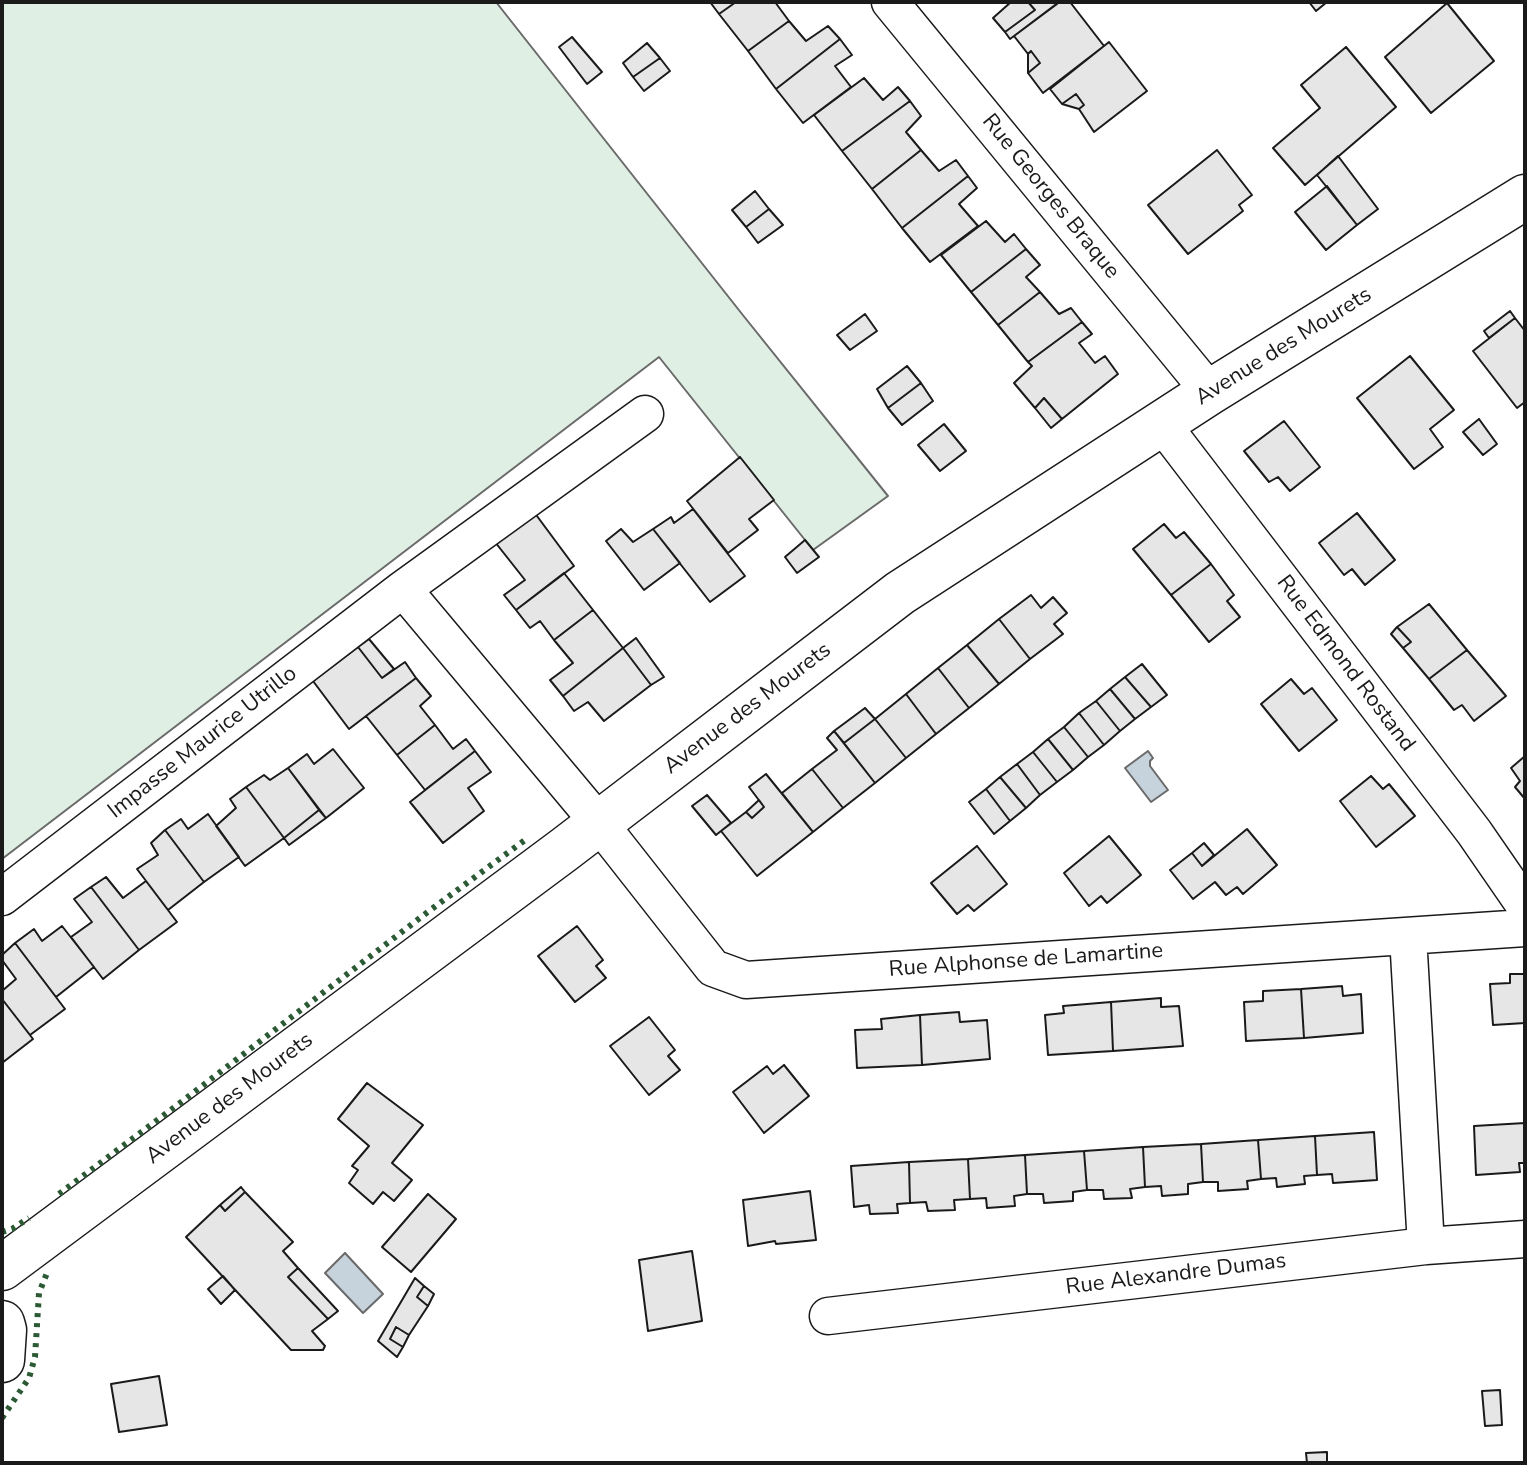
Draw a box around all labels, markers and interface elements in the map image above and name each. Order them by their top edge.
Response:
street label: Rue Georges Braque [976,109,1124,285]
street label: Avenue des Mourets [1191,282,1377,412]
street label: Rue Edmond Rostand [1270,571,1420,757]
street label: Avenue des Mourets [659,638,837,780]
street label: Impasse Maurice Utrillo [103,661,303,825]
street label: Rue Alphonse de Lamartine [888,938,1164,984]
street label: Avenue des Mourets [141,1028,319,1170]
street label: Rue Alexandre Dumas [1064,1248,1288,1302]

